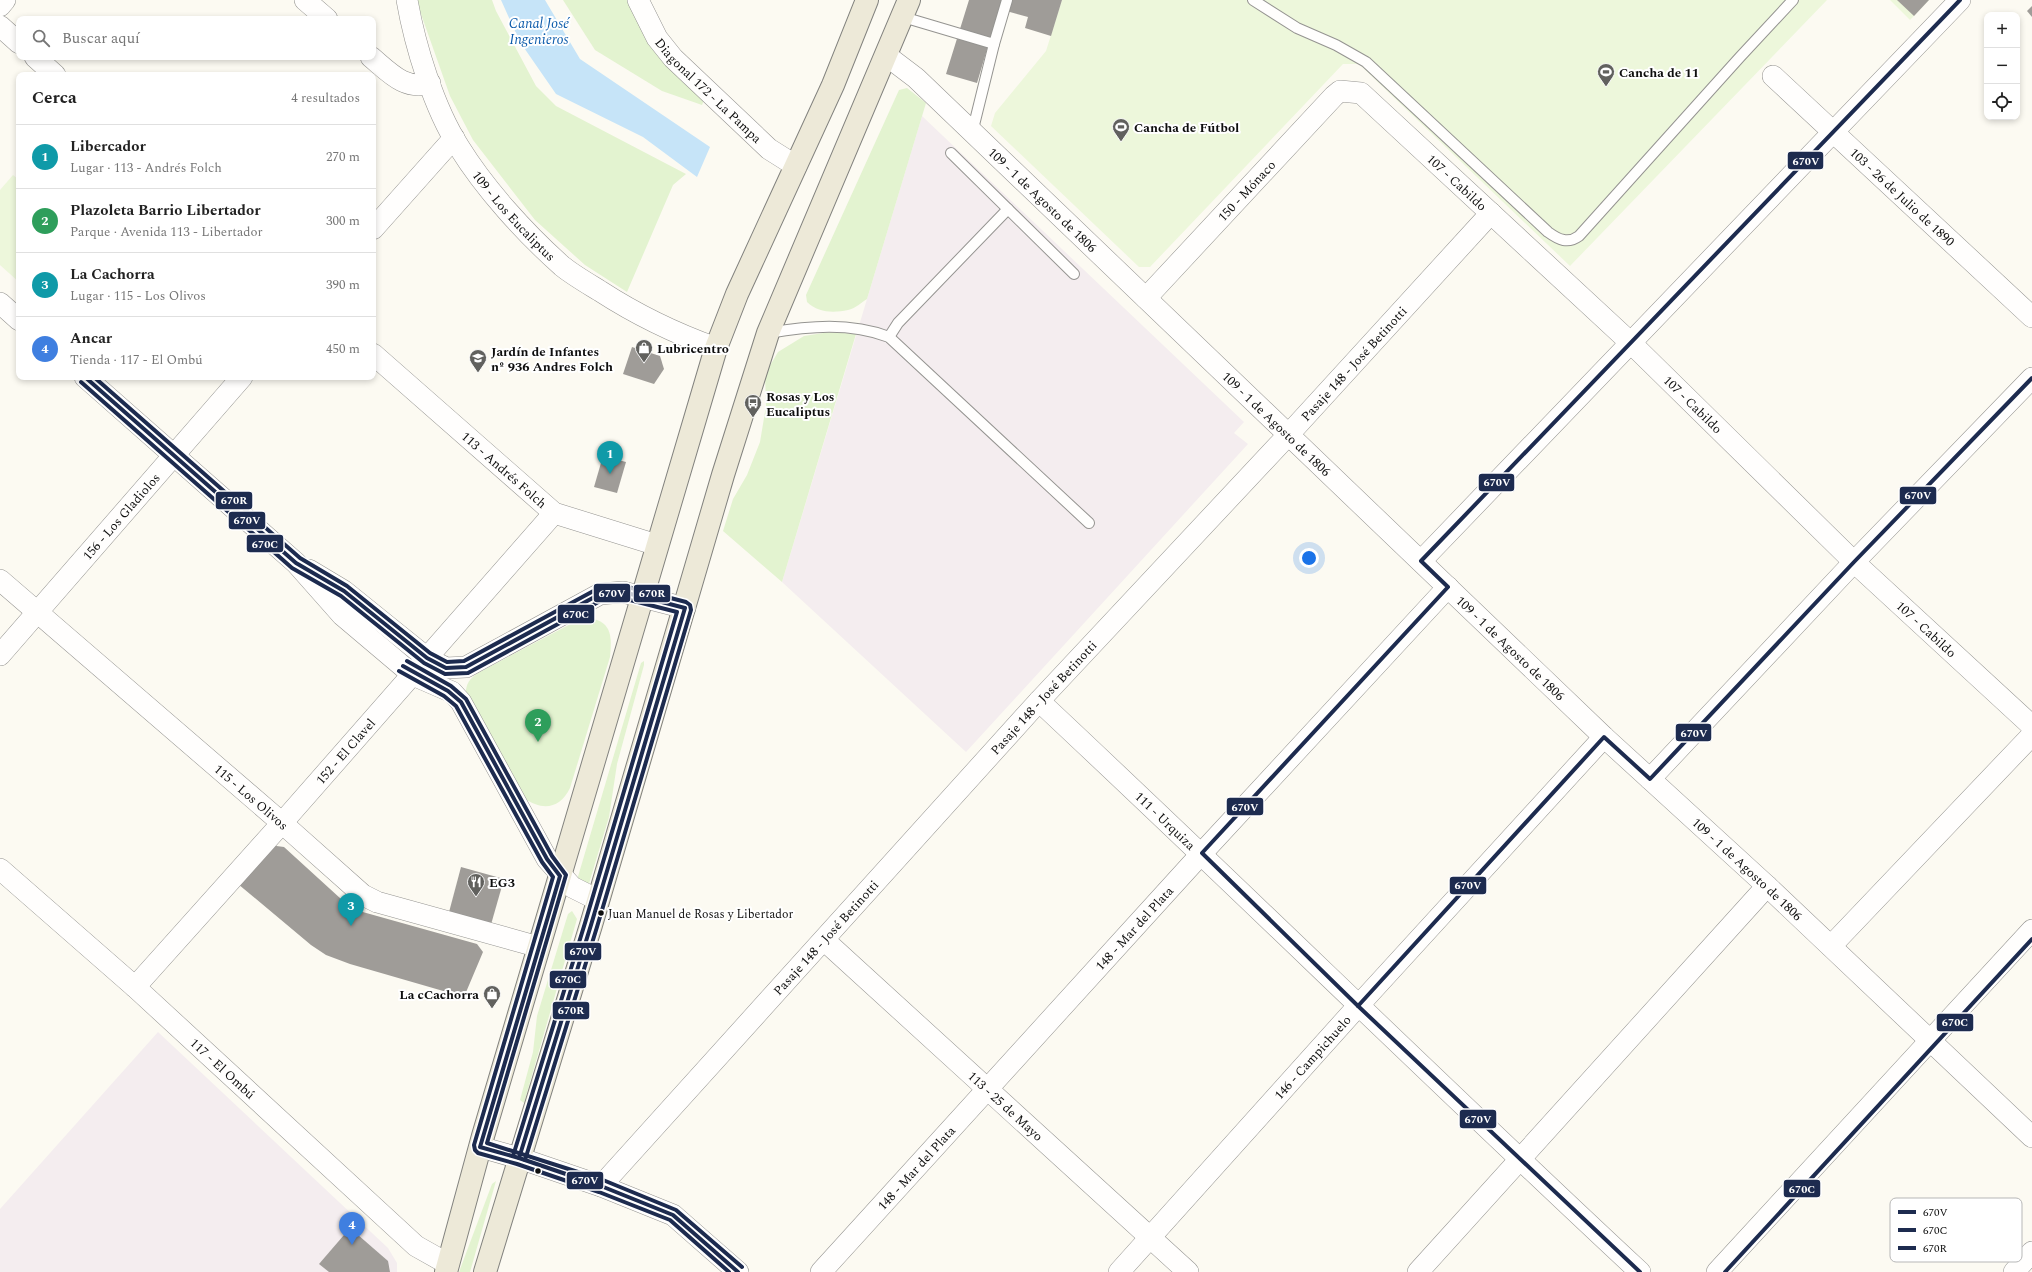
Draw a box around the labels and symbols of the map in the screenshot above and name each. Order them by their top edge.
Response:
water label: Canal José Ingenieros [509,13,571,50]
street label: Diagonal 172 - La Pampa [650,34,766,149]
sports icon: Cancha de 11 [1596,62,1616,87]
place label: Cancha de 11 [1619,63,1699,83]
sports icon: Cancha de Fútbol [1111,117,1131,142]
place label: Cancha de Fútbol [1134,118,1239,138]
street label: 109 - 1 de Agosto de 1806 [983,143,1101,258]
street label: 103 - 26 de Julio de 1890 [1845,143,1959,252]
street label: 107 - Cabildo [1422,150,1491,216]
line badge: 670V [1787,151,1824,170]
text: 670V [1793,153,1820,170]
street label: 150 - Mónaco [1213,156,1281,226]
street label: 109 - Los Eucaliptus [467,167,560,266]
street label: Pasaje 148 - José Betinotti [1297,302,1412,426]
shop icon: Lubricentro [634,338,654,363]
place label: Lubricentro [657,339,729,359]
place label: Jardín de Infantes nº 936 Andres Folch [491,342,613,377]
school or university icon: Jardín de Infantes nº 936 Andres Folch [468,348,488,373]
street label: 109 - 1 de Agosto de 1806 [1217,367,1335,482]
street label: 107 - Cabildo [1658,371,1727,439]
place label: Rosas y Los Eucaliptus [766,387,834,422]
bus stop icon: Rosas y Los Eucaliptus [743,393,763,418]
street label: 113 - Andrés Folch [457,427,551,514]
pin: 1 [597,441,623,474]
street label: 156 - Los Gladiolos [78,469,165,565]
line badge: 670V [1478,473,1515,492]
text: 670V [1484,474,1511,491]
line badge: 670V [1899,486,1937,505]
text: 670V [1905,487,1932,504]
line badge: 670R [215,491,253,510]
text: 670R [221,492,248,509]
line badge: 670V [228,511,266,530]
text: 670V [234,512,261,529]
line badge: 670C [246,534,284,553]
text: 670C [252,536,278,553]
your location [1299,548,1319,568]
line badge: 670V [593,583,631,603]
line badge: 670R [633,584,671,603]
text: 670V [599,585,626,602]
text: 670R [639,585,666,602]
street label: 109 - 1 de Agosto de 1806 [1451,591,1569,706]
street label: 107 - Cabildo [1891,596,1961,663]
line badge: 670C [557,604,595,624]
text: 670C [563,606,589,623]
street label: Pasaje 148 - José Betinotti [986,636,1102,760]
pin: 2 [525,709,551,742]
street label: 152 - El Clavel [311,714,381,789]
line badge: 670V [1675,723,1712,742]
text: 670V [1681,725,1708,742]
street label: 115 - Los Olivos [209,760,292,835]
street label: 111 - Urquiza [1130,787,1200,856]
line badge: 670V [1226,797,1264,816]
text: 670V [1232,799,1259,816]
street label: 109 - 1 de Agosto de 1806 [1687,813,1807,926]
restaurant icon: EG3 [466,872,486,897]
place label: EG3 [489,873,515,893]
street label: Pasaje 148 - José Betinotti [769,876,884,1000]
line badge: 670V [1449,876,1487,895]
text: 670V [1455,877,1482,894]
street label: 148 - Mar del Plata [1091,881,1179,975]
pin: 3 [338,893,364,926]
place label: Juan Manuel de Rosas y Libertador [608,905,793,924]
marker: Juan Manuel de Rosas y Libertador [596,908,606,918]
line badge: 670V [564,942,602,961]
text: 670V [570,943,597,960]
line badge: 670C [549,970,587,989]
text: 670C [555,971,581,988]
shop icon: La cCachorra [482,984,502,1009]
place label: La cCachorra [399,985,479,1005]
line badge: 670R [552,1001,590,1020]
text: 670R [558,1002,585,1019]
street label: 146 - Campichuelo [1270,1011,1356,1104]
line badge: 670C [1936,1013,1974,1032]
text: 670C [1942,1014,1968,1031]
street label: 117 - El Ombú [185,1034,259,1104]
street label: 113 - 25 de Mayo [963,1067,1047,1146]
line badge: 670V [1459,1109,1497,1129]
text: 670V [1465,1111,1492,1128]
street label: 148 - Mar del Plata [873,1121,961,1215]
unlabelled marker [533,1166,543,1176]
line badge: 670V [566,1171,604,1190]
text: 670V [572,1172,599,1189]
line badge: 670C [1783,1179,1821,1198]
text: 670C [1789,1181,1815,1198]
legend [1890,1198,2022,1262]
text: 670V [1923,1204,1948,1221]
pin: 4 [339,1212,365,1245]
text: 670C [1923,1222,1948,1239]
text: 670R [1923,1240,1947,1257]

